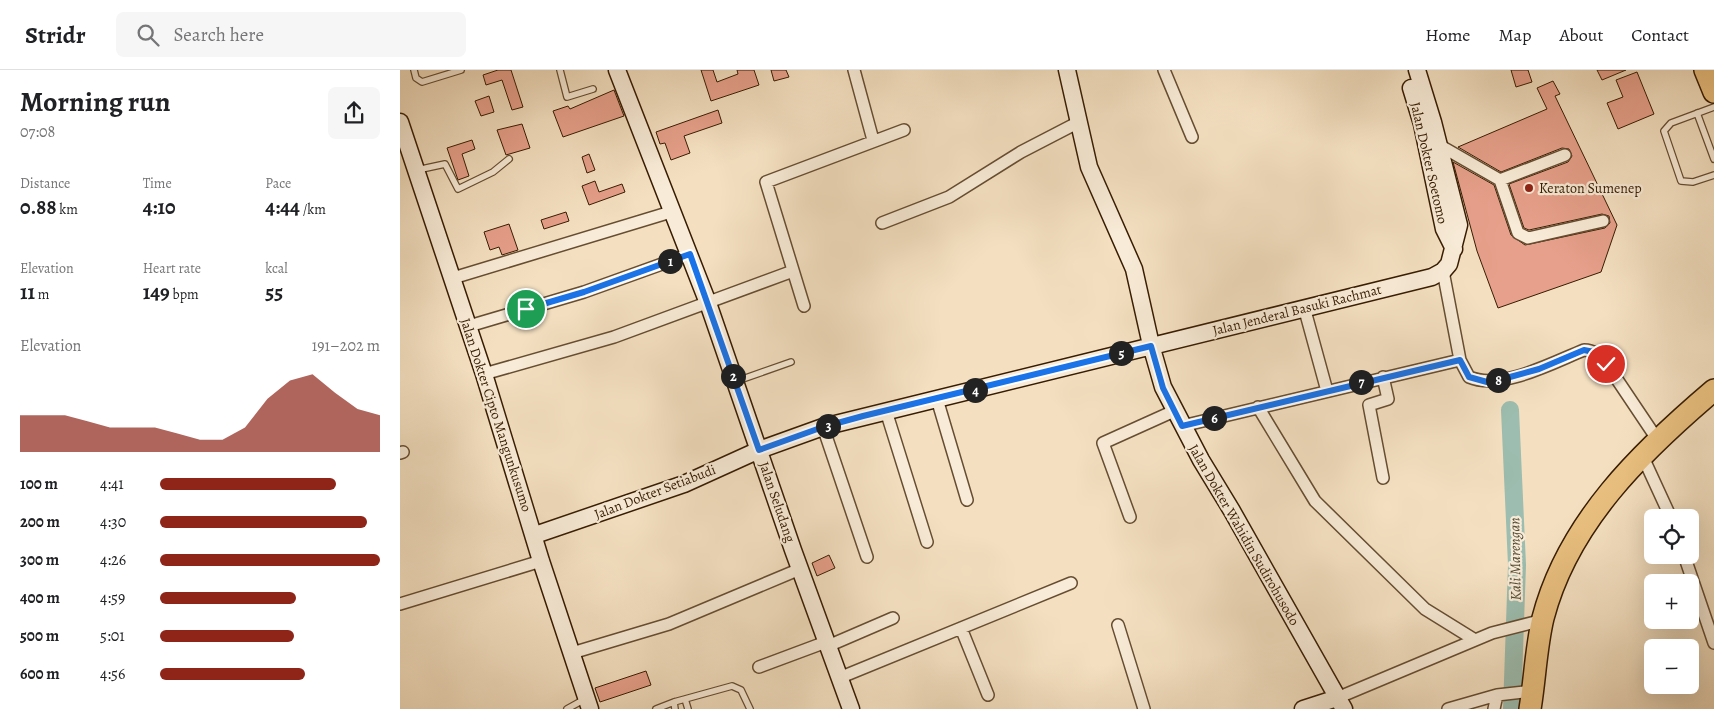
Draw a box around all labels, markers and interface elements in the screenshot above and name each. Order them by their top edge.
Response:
search box [116,12,466,57]
text: Stridr [25,19,86,51]
icon: search [134,21,162,49]
text: Search here [174,22,264,48]
text: Home [1425,23,1470,47]
text: Map [1498,23,1531,47]
text: About [1559,23,1603,47]
text: Contact [1631,23,1689,47]
text: Morning run [20,83,170,121]
button: share [328,87,380,139]
street label: Jalan Dokter Soetomo [1406,100,1452,226]
text: 07:08 [20,121,55,143]
text: Distance [20,174,70,193]
text: Time [143,174,172,193]
text: Pace [265,174,291,193]
place label: Keraton Sumenep [1539,179,1642,198]
marker: Keraton Sumenep [1523,182,1535,194]
text: 0.88 [20,193,57,221]
text: 4:10 [143,193,176,221]
text: 4:44 [265,193,300,221]
text: km [57,200,78,219]
text: /km [300,200,326,219]
pin: 1 [658,248,682,274]
text: 1 [668,252,673,271]
text: Elevation [20,259,74,278]
text: Heart rate [143,259,201,278]
text: kcal [265,259,288,278]
text: 11 [20,278,35,306]
text: 149 [143,278,170,306]
text: 55 [265,278,283,306]
street label: Jalan Jenderal Basuki Rachmat [1211,280,1384,340]
text: m [35,285,49,304]
text: bpm [170,285,199,304]
pin [505,288,547,330]
icon: arrive [512,295,540,323]
street label: Jalan Dokter Cipto Mangunkusumo [456,316,536,514]
text: Elevation [20,335,81,357]
text: 191–202 m [312,335,380,357]
pin: 5 [1108,340,1134,366]
pin [1585,343,1627,385]
text: 5 [1119,344,1124,363]
icon: check [1592,350,1620,378]
pin: 2 [720,364,746,388]
text: 2 [730,367,737,386]
pin: 8 [1486,368,1510,392]
pin: 7 [1348,370,1374,394]
text: 8 [1495,371,1502,390]
text: 7 [1359,373,1364,392]
pin: 4 [962,378,988,402]
text: 4 [972,381,979,400]
pin: 6 [1202,406,1226,430]
text: 6 [1211,409,1218,428]
pin: 3 [816,414,840,438]
text: 3 [825,417,832,436]
street label: Jalan Dokter Wahidin Sudirohusodo [1184,441,1304,629]
street label: Jalan Seludang [754,459,800,545]
street label: Jalan Dokter Setiabudi [592,460,718,524]
text: 100 m [20,473,58,495]
text: 4:41 [100,473,124,495]
map controls [1644,509,1699,694]
button: locate [1644,509,1699,564]
text: 200 m [20,511,60,533]
text: 4:30 [100,511,126,533]
water label: Kali Marengan [1504,517,1526,601]
text: 300 m [20,549,59,571]
text: 4:26 [100,549,126,571]
button: + [1644,574,1699,629]
text: 400 m [20,587,60,609]
text: 4:59 [100,587,125,609]
text: 500 m [20,625,59,647]
text: 5:01 [100,625,125,647]
button: − [1644,639,1699,694]
text: 600 m [20,663,60,685]
text: 4:56 [100,663,125,685]

